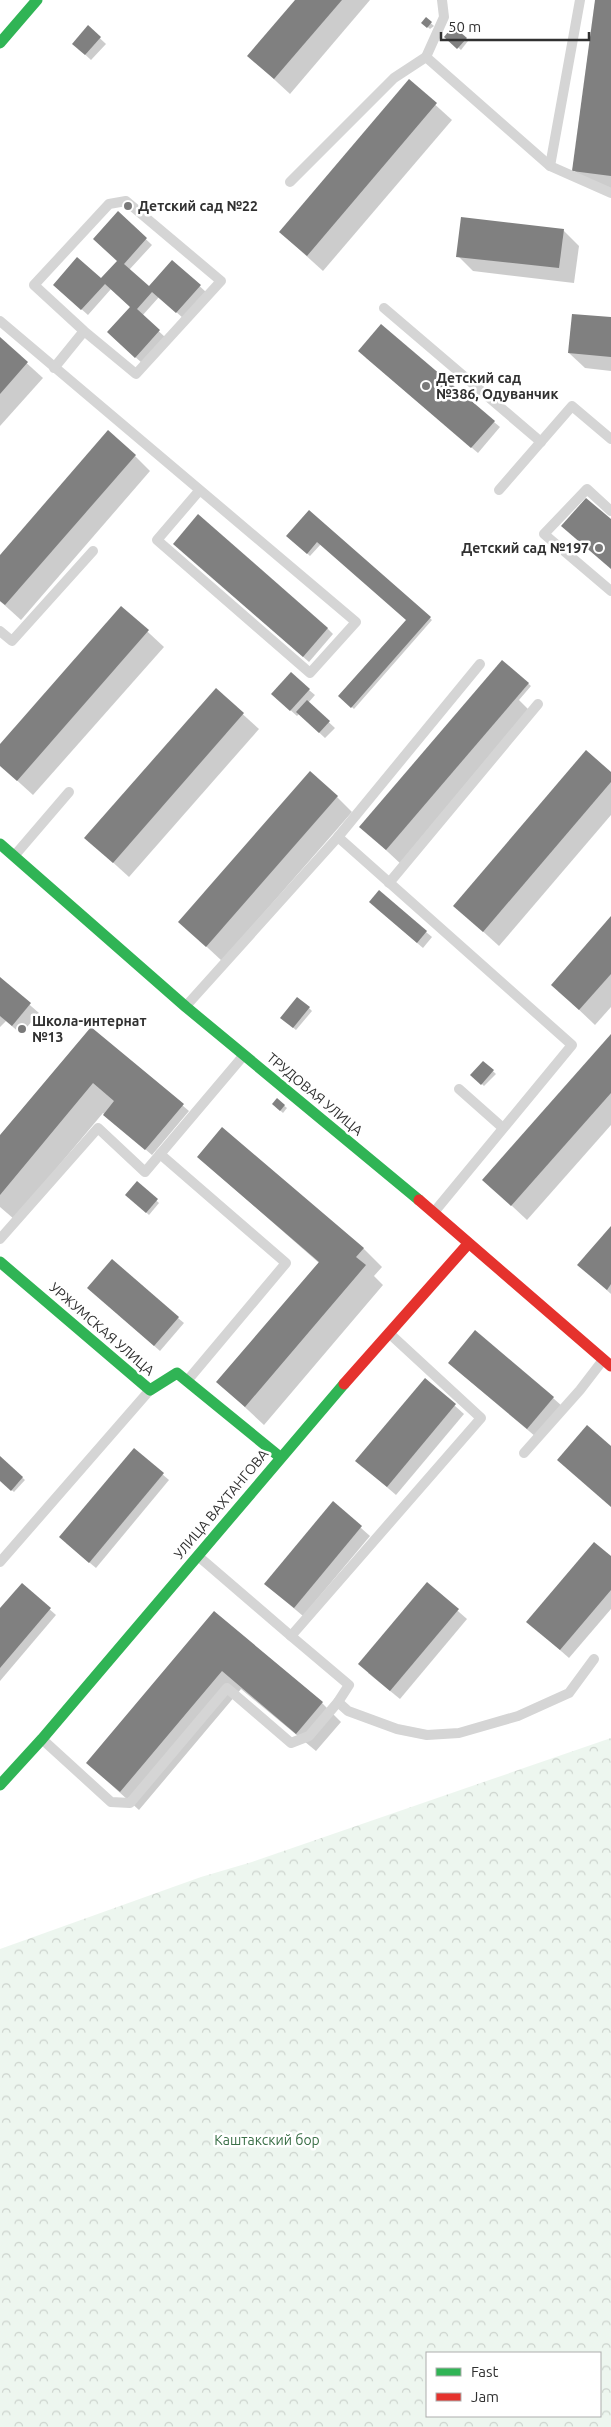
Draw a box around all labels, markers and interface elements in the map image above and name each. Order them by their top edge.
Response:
scale bar [441,10,588,42]
text: 50 m [448,18,481,35]
place label: Детский сад №22 [138,198,258,214]
marker: Детский сад №22 [122,200,134,212]
place label: Детский сад №386, Одуванчик [436,370,558,402]
marker: Детский сад №386, Одуванчик [420,380,432,392]
place label: Детский сад №197 [461,540,589,556]
marker: Детский сад №197 [593,542,605,554]
place label: Школа-интернат №13 [32,1013,147,1045]
marker: Школа-интернат №13 [16,1023,28,1035]
street label: ТРУДОВАЯ УЛИЦА [264,1049,366,1139]
street label: УРЖУМСКАЯ УЛИЦА [46,1279,158,1379]
street label: УЛИЦА ВАХТАНГОВА [171,1446,271,1562]
park label: Каштакский бор [214,2132,320,2148]
legend [426,2352,601,2417]
text: Fast [471,2363,499,2380]
text: Jam [471,2388,499,2405]

